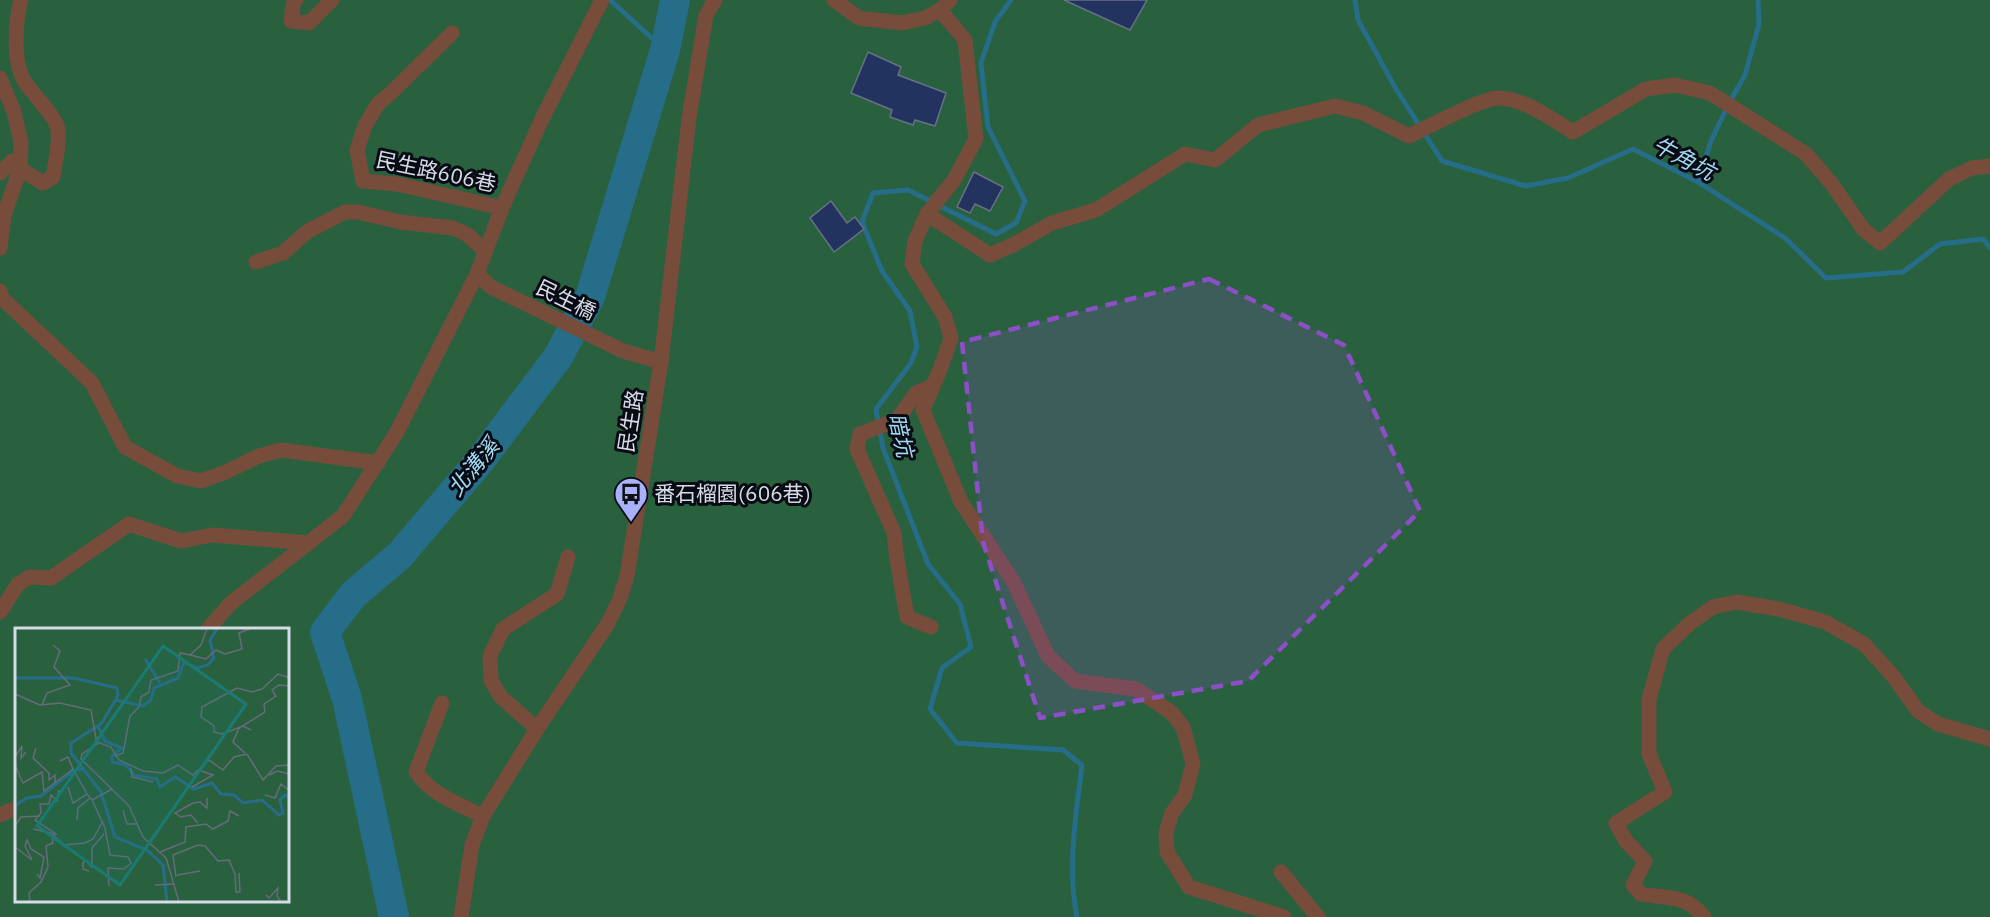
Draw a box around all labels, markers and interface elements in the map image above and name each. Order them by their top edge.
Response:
water label: 牛角坑 [1648,129,1723,187]
street label: 民生路606巷 [374,145,499,197]
street label: 民生橋 [532,273,601,325]
street label: 民生路 [611,388,649,454]
water label: 暗坑 [882,410,921,463]
water label: 北溝溪 [441,430,507,501]
bus stop icon: 番石榴園(606巷) [613,476,649,523]
place label: 番石榴園(606巷) [654,479,811,507]
inset map [15,628,290,902]

